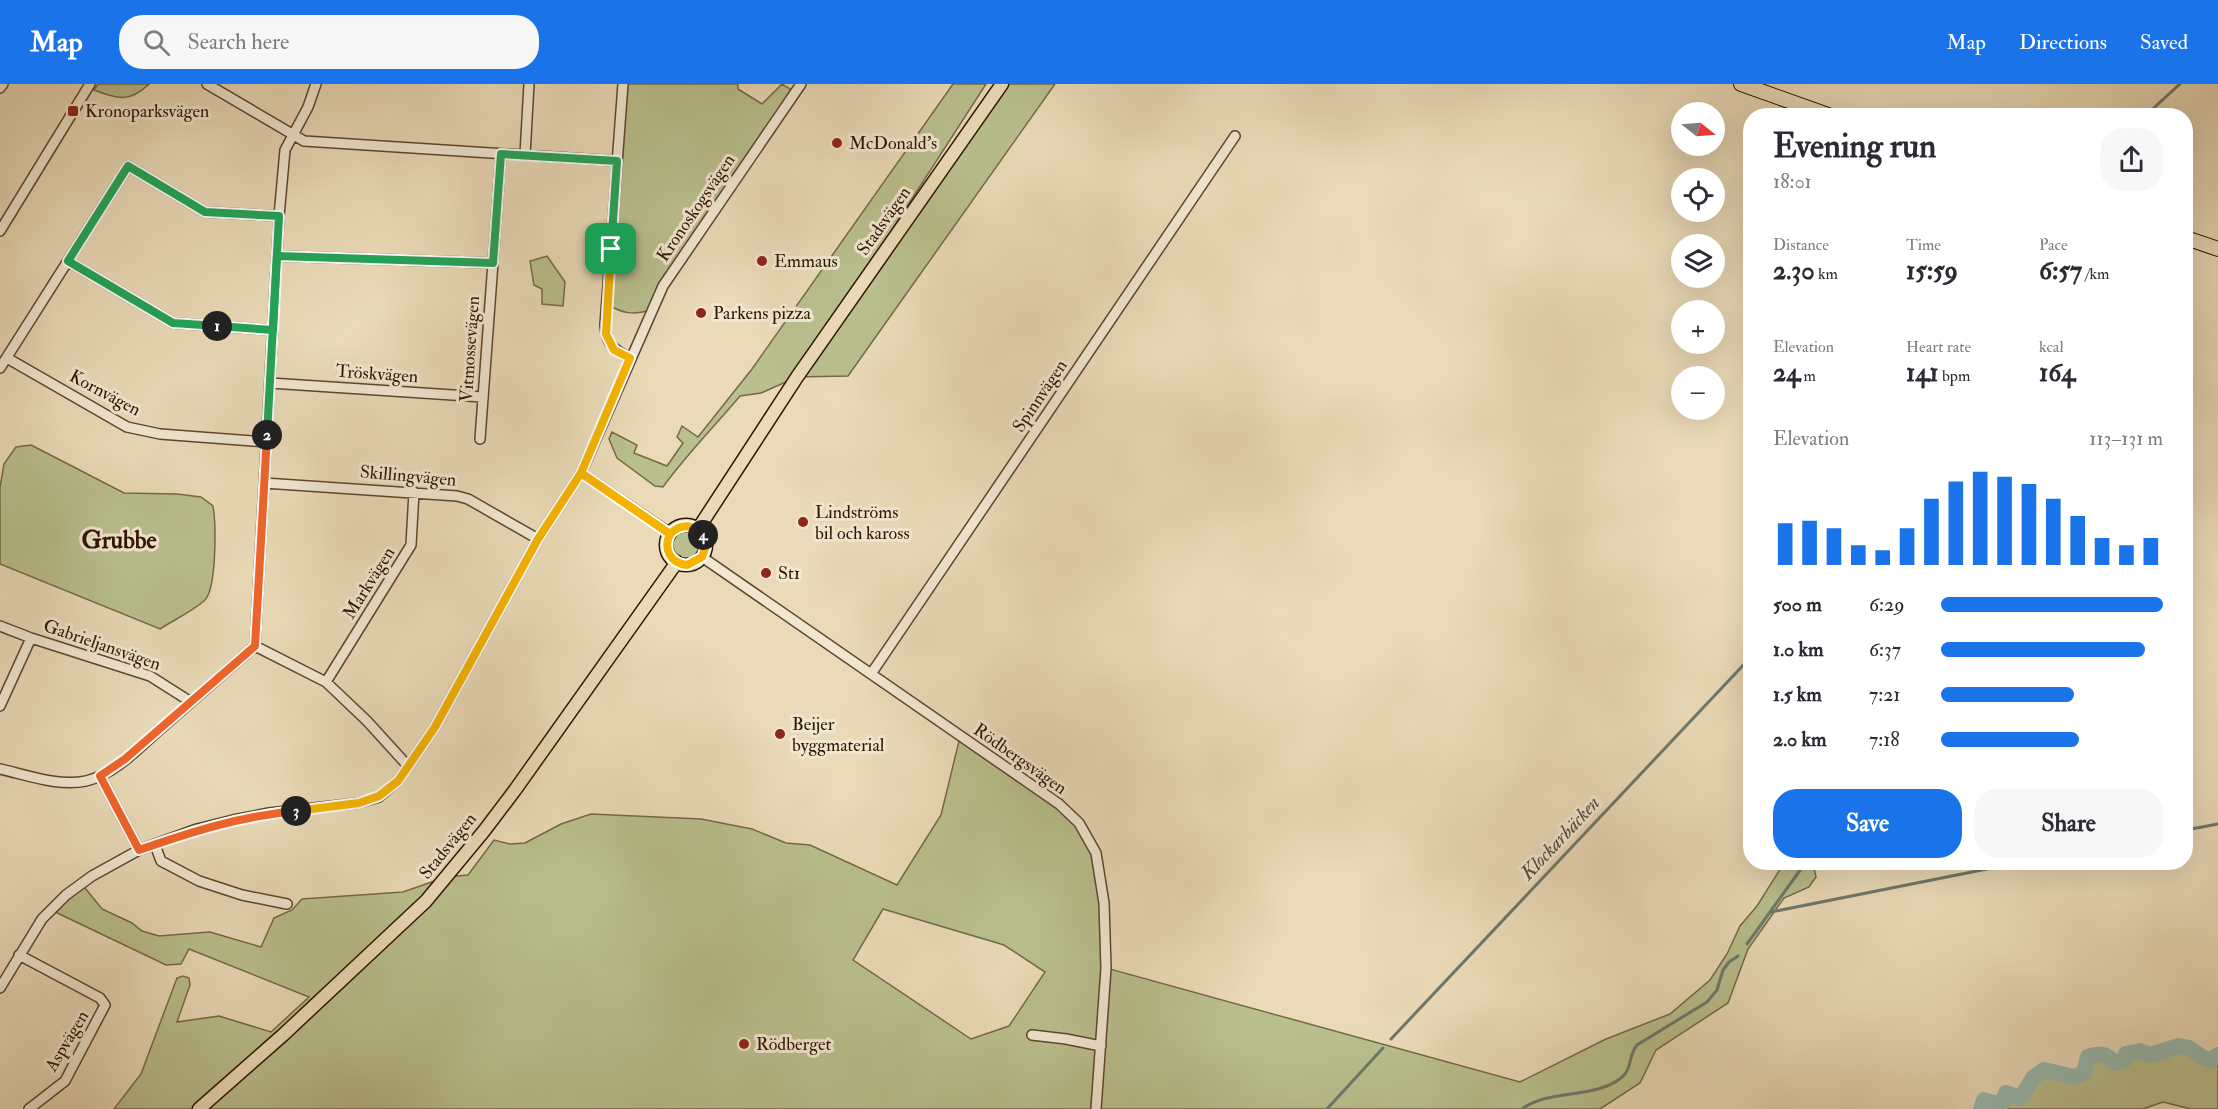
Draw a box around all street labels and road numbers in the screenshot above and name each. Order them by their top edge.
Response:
street label: Kronoskogsvägen [652,150,740,266]
street label: Stadsvägen [852,182,916,260]
street label: Vitmossevägen [455,295,485,403]
street label: Spinnvägen [1007,355,1073,437]
street label: Tröskvägen [335,360,419,388]
street label: Kornvägen [65,365,145,421]
street label: Skillingvägen [359,460,457,492]
street label: Markvägen [338,543,400,623]
street label: Gabrieljansvägen [40,614,164,676]
street label: Rödbergsvägen [969,718,1071,800]
street label: Stadsvägen [414,808,482,884]
street label: Aspvägen [39,1006,94,1077]

